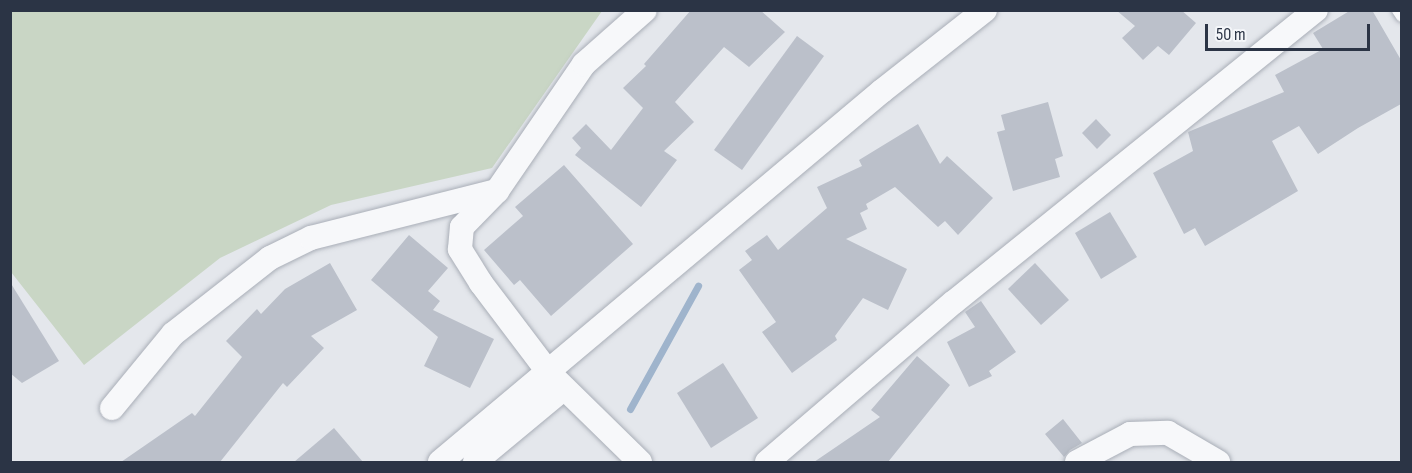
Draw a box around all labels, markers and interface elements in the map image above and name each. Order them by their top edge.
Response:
scale bar [1208,12,1373,50]
text: 50 m [1216,24,1246,45]

